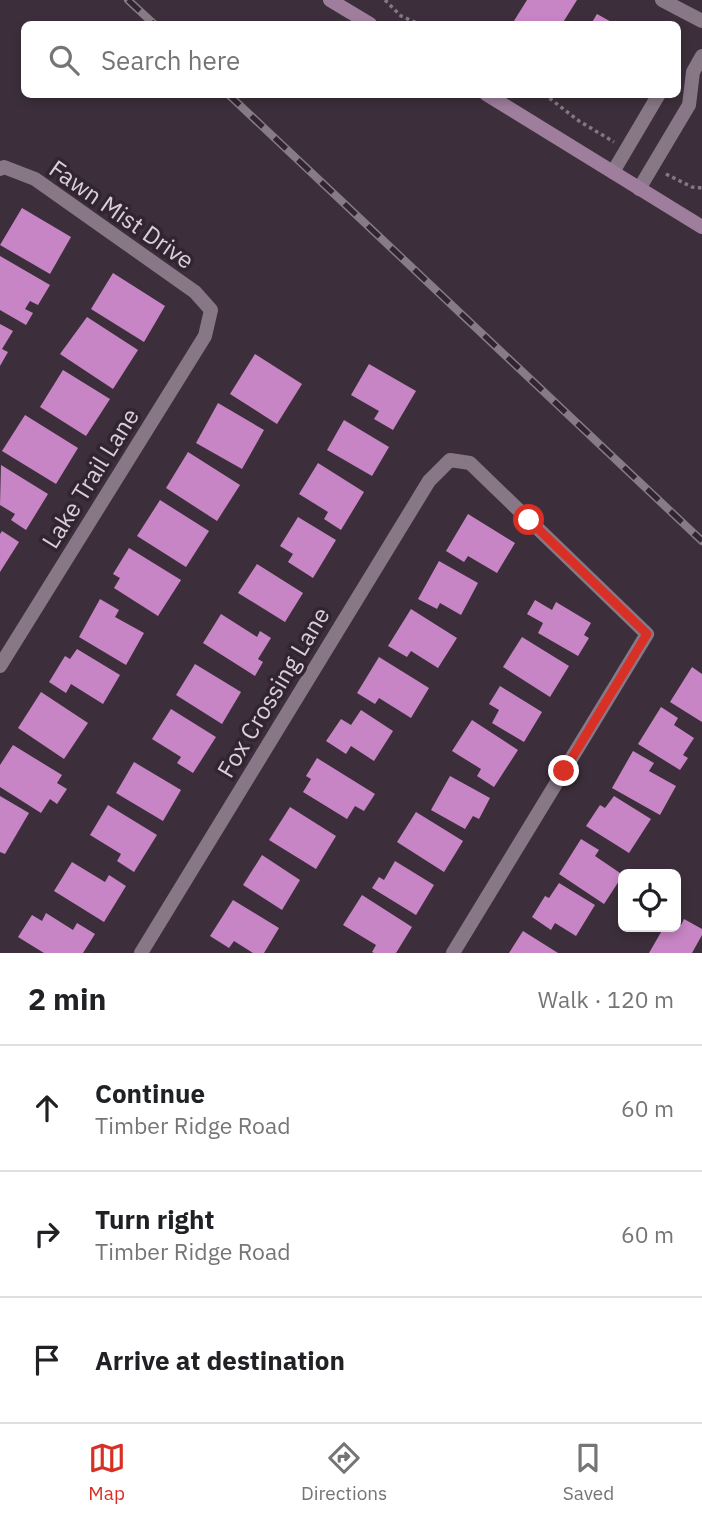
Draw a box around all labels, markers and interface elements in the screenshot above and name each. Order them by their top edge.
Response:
search box [21,21,681,98]
icon: search [45,41,83,79]
text: Search here [101,43,240,77]
street label: Fawn Mist Drive [43,152,201,276]
street label: Lake Trail Lane [34,402,146,554]
route start [513,504,544,535]
street label: Fox Crossing Lane [209,601,337,783]
route end [548,755,579,786]
map controls [618,869,681,932]
button: locate [618,869,681,932]
text: 2 min [28,979,106,1018]
text: Walk · 120 m [538,984,674,1014]
text: Continue [95,1076,205,1110]
icon: ahead [28,1089,66,1127]
text: 60 m [621,1093,674,1123]
text: Timber Ridge Road [95,1110,291,1140]
text: Turn right [95,1202,214,1236]
icon: right [28,1215,66,1253]
text: 60 m [621,1219,674,1249]
text: Timber Ridge Road [95,1236,291,1266]
icon: arrive [28,1341,66,1379]
text: Arrive at destination [95,1343,345,1377]
tab: Map [88,1439,126,1505]
tab: Directions [301,1439,387,1505]
tab: Saved [563,1439,614,1505]

